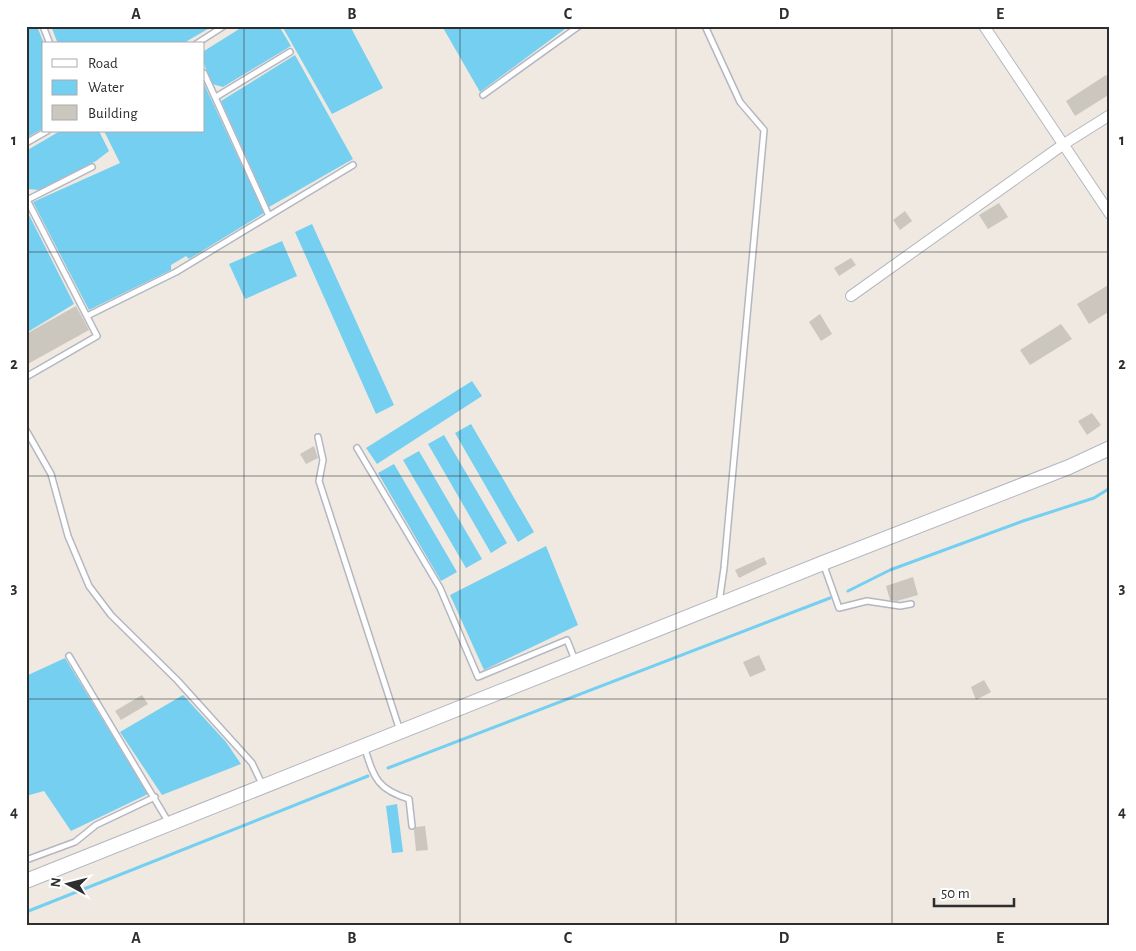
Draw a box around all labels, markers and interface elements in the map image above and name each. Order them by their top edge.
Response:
text: A [131,6,141,22]
text: B [347,6,357,22]
text: C [564,6,573,22]
text: D [779,6,790,22]
text: E [996,6,1004,22]
legend [42,42,205,132]
text: Road [88,56,118,71]
text: Water [88,80,124,95]
text: Building [88,106,138,121]
text: 1 [11,132,17,148]
text: 1 [1119,132,1125,148]
text: 2 [10,356,18,372]
text: 2 [1118,356,1126,372]
text: 3 [11,580,18,596]
text: 3 [1119,580,1126,596]
text: 4 [10,804,18,820]
text: 4 [1118,804,1126,820]
north arrow [42,858,92,908]
scale bar [934,876,1014,908]
text: N [49,877,64,888]
text: 50 m [941,886,970,901]
text: A [131,930,141,946]
text: B [347,930,357,946]
text: C [564,930,573,946]
text: D [779,930,790,946]
text: E [996,930,1004,946]

